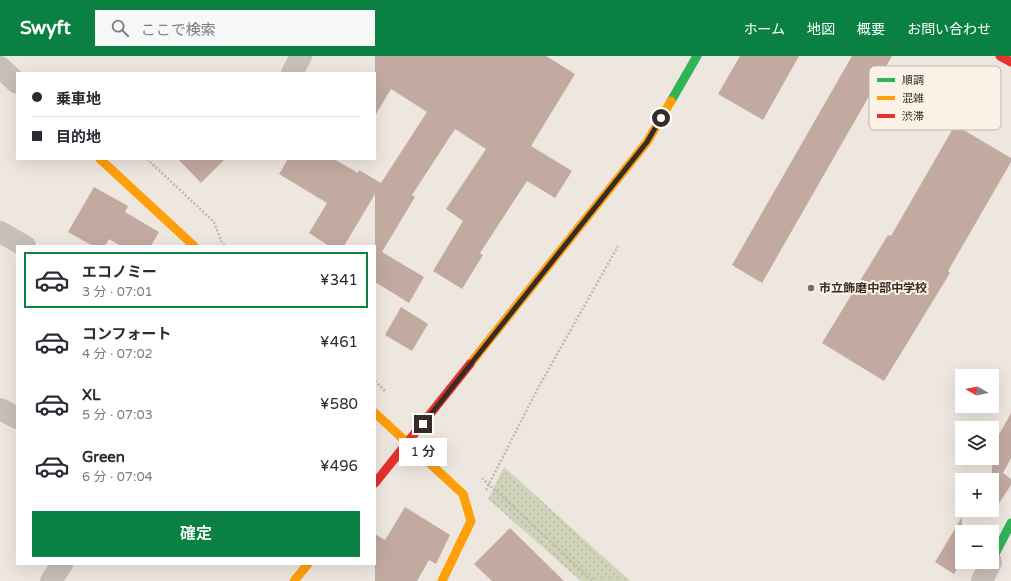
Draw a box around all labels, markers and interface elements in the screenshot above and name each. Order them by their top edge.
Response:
search box [95,10,375,46]
text: Swyft [20,17,71,39]
icon: search [109,17,131,39]
text: ここで検索 [141,21,216,39]
text: ホーム [743,21,785,38]
text: 地図 [807,21,835,38]
text: 概要 [857,21,885,38]
text: お問い合わせ [907,21,991,38]
legend [869,66,1001,130]
text: 順調 [902,74,924,87]
text: 乗車地 [56,90,101,108]
text: 混雑 [902,92,924,105]
route start [652,109,670,127]
text: 渋滞 [902,110,924,123]
text: 目的地 [56,128,101,146]
icon: car [34,262,70,298]
text: エコノミー [82,263,157,281]
text: ¥341 [320,271,358,289]
place label: 市立飾磨中部中学校 [819,281,927,295]
marker: 市立飾磨中部中学校 [806,283,816,293]
text: 3 分 · 07:01 [82,284,153,300]
icon: car [34,324,70,360]
text: コンフォート [82,325,172,343]
text: ¥461 [320,333,358,351]
text: 4 分 · 07:02 [82,346,153,362]
north arrow [955,369,999,413]
map controls [955,369,999,569]
icon: car [34,386,70,422]
text: XL [82,386,101,404]
text: ¥580 [320,395,358,413]
text: 5 分 · 07:03 [82,407,153,423]
route end [414,415,432,433]
button: layers [955,421,999,465]
callout: 1 分 [399,438,447,466]
text: 1 分 [411,444,435,460]
icon: car [34,448,70,484]
text: Green [82,448,125,466]
text: ¥496 [320,457,358,475]
text: 6 分 · 07:04 [82,469,153,485]
button: + [955,473,999,517]
button: 確定 [32,511,360,557]
button: − [955,525,999,569]

